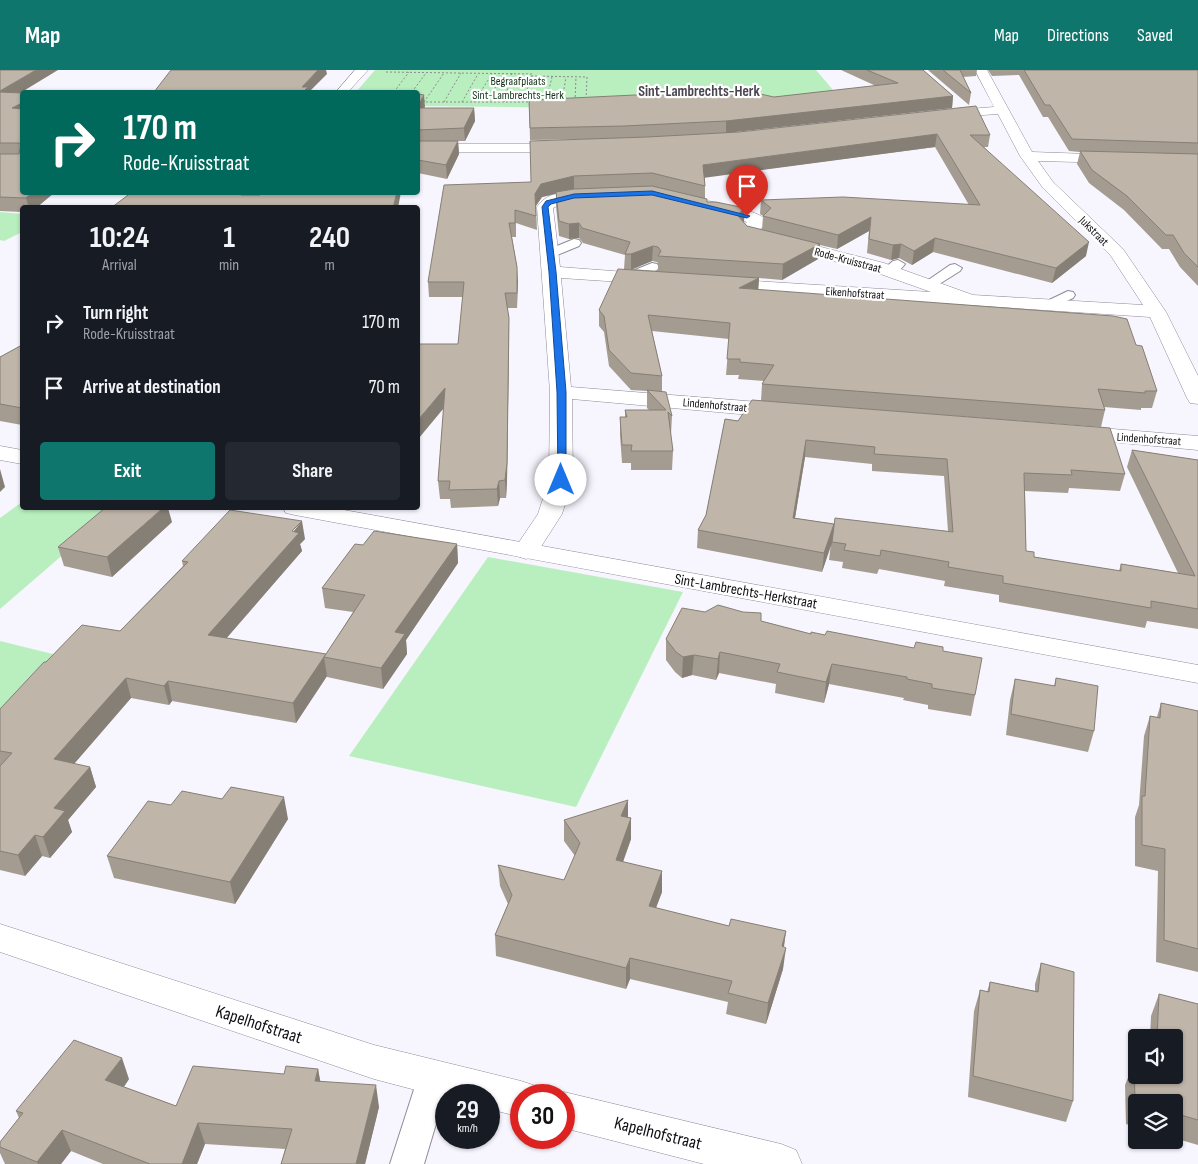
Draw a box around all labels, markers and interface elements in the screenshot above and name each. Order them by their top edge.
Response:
text: Map [25,21,60,50]
text: Map [994,25,1019,46]
text: Directions [1047,25,1109,46]
text: Saved [1137,25,1173,46]
park label: Begraafplaats Sint-Lambrechts-Herk [472,74,564,103]
district label: Sint-Lambrechts-Herk [638,82,760,101]
text: 170 m [123,107,197,150]
icon: right [40,110,105,175]
text: Rode-Kruisstraat [123,150,249,177]
pin [726,165,768,216]
icon: arrive [733,172,761,200]
street label: Jukstraat [1075,213,1112,250]
text: 10:24 [90,220,149,256]
text: 1 [223,220,235,256]
text: 240 [309,220,350,256]
street label: Rode-Kruisstraat [813,244,883,277]
text: Arrival [102,256,137,275]
text: min [219,256,239,275]
text: m [324,256,335,275]
street label: Eikenhofstraat [825,284,885,303]
text: Turn right [83,302,148,325]
icon: right [40,309,68,337]
text: 170 m [362,311,400,334]
text: Rode-Kruisstraat [83,325,175,344]
icon: arrive [40,374,68,402]
text: Arrive at destination [83,376,221,399]
text: 70 m [369,376,400,399]
street label: Lindenhofstraat [682,395,748,416]
street label: Lindenhofstraat [1116,430,1182,449]
button: Exit [40,442,215,500]
button: Share [225,442,400,500]
position arrow [534,453,586,505]
street label: Sint-Lambrechts-Herkstraat [673,570,819,613]
street label: Kapelhofstraat [213,1001,305,1048]
map controls [1128,1029,1183,1149]
button: sound [1128,1029,1183,1084]
speed limit sign: 30 [510,1084,575,1149]
button: layers [1128,1094,1183,1149]
text: 29 [456,1095,479,1126]
street label: Kapelhofstraat [612,1112,704,1155]
text: km/h [457,1121,478,1136]

